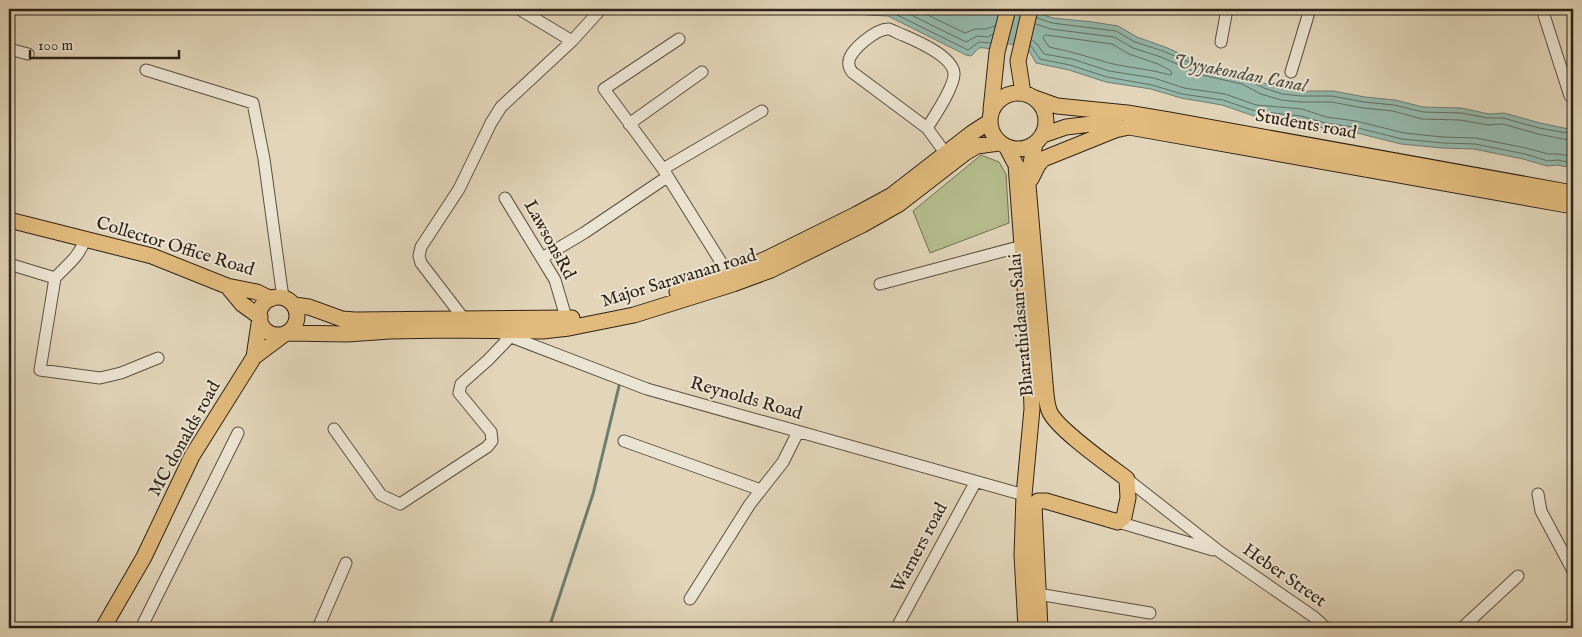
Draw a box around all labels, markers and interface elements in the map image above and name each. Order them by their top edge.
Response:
scale bar [30,28,179,60]
text: 100 m [38,36,74,55]
water label: Uyyakondan Canal [1171,49,1310,99]
street label: Students road [1254,105,1359,145]
street label: LawsonsRd [518,196,580,284]
street label: Collector Office Road [93,212,257,282]
street label: Major Saravanan road [599,244,760,313]
street label: Bharathidasan Salai [1004,252,1040,398]
street label: Reynolds Road [687,372,805,426]
street label: MC donalds road [144,377,226,501]
street label: Warners road [887,499,954,597]
street label: Heber Street [1238,539,1330,613]

